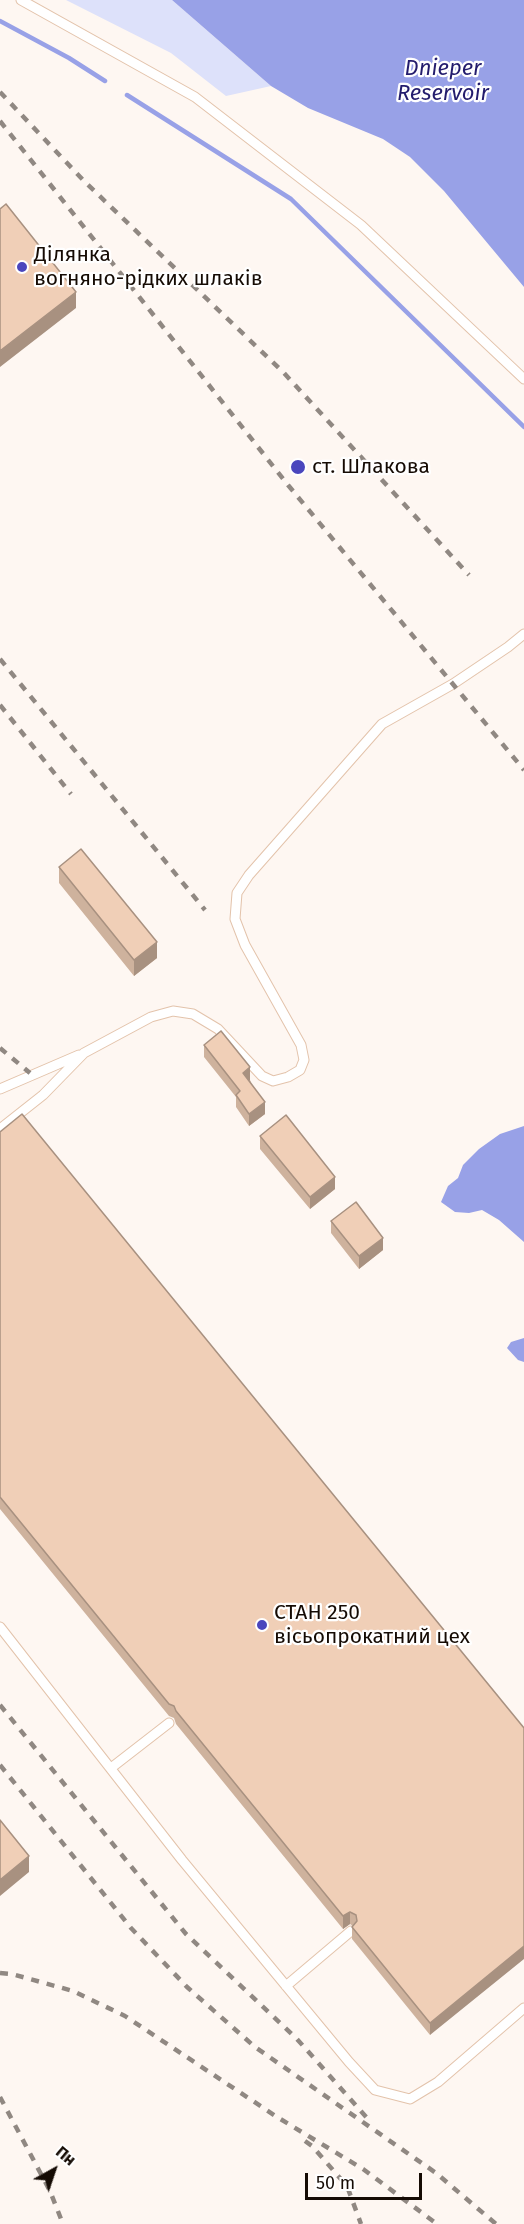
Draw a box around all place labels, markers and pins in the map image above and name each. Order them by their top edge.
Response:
place label: Ділянка вогняно-рідких шлаків [34,242,263,292]
marker: Ділянка вогняно-рідких шлаків [15,260,29,274]
place label: ст. Шлакова [312,454,430,480]
marker: ст. Шлакова [289,458,307,476]
place label: СТАН 250 вісьопрокатний цех [274,1600,470,1650]
marker: СТАН 250 вісьопрокатний цех [255,1618,269,1632]

